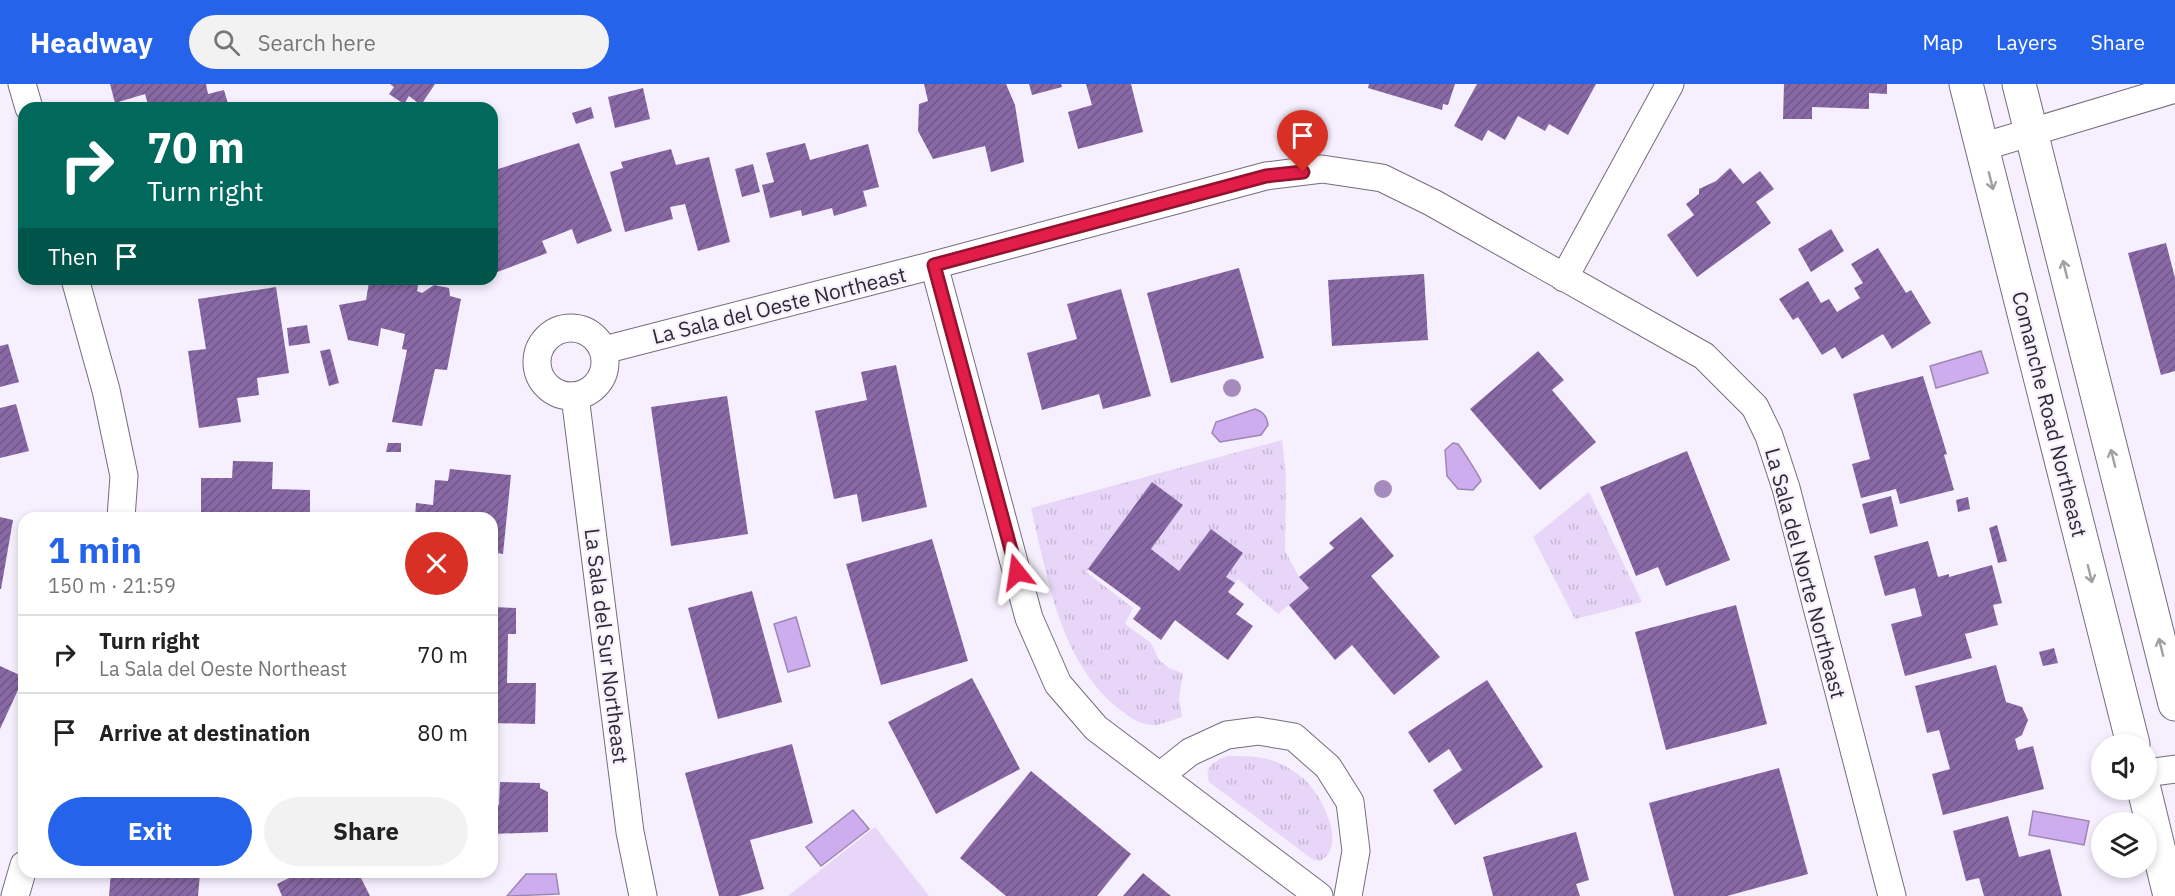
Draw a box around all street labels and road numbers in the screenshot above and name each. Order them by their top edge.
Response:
street label: La Sala del Oeste Northeast [649,260,909,350]
street label: Comanche Road Northeast [2006,288,2094,540]
street label: La Sala del Norte Northeast [1759,445,1853,701]
street label: La Sala del Sur Northeast [579,527,635,765]

